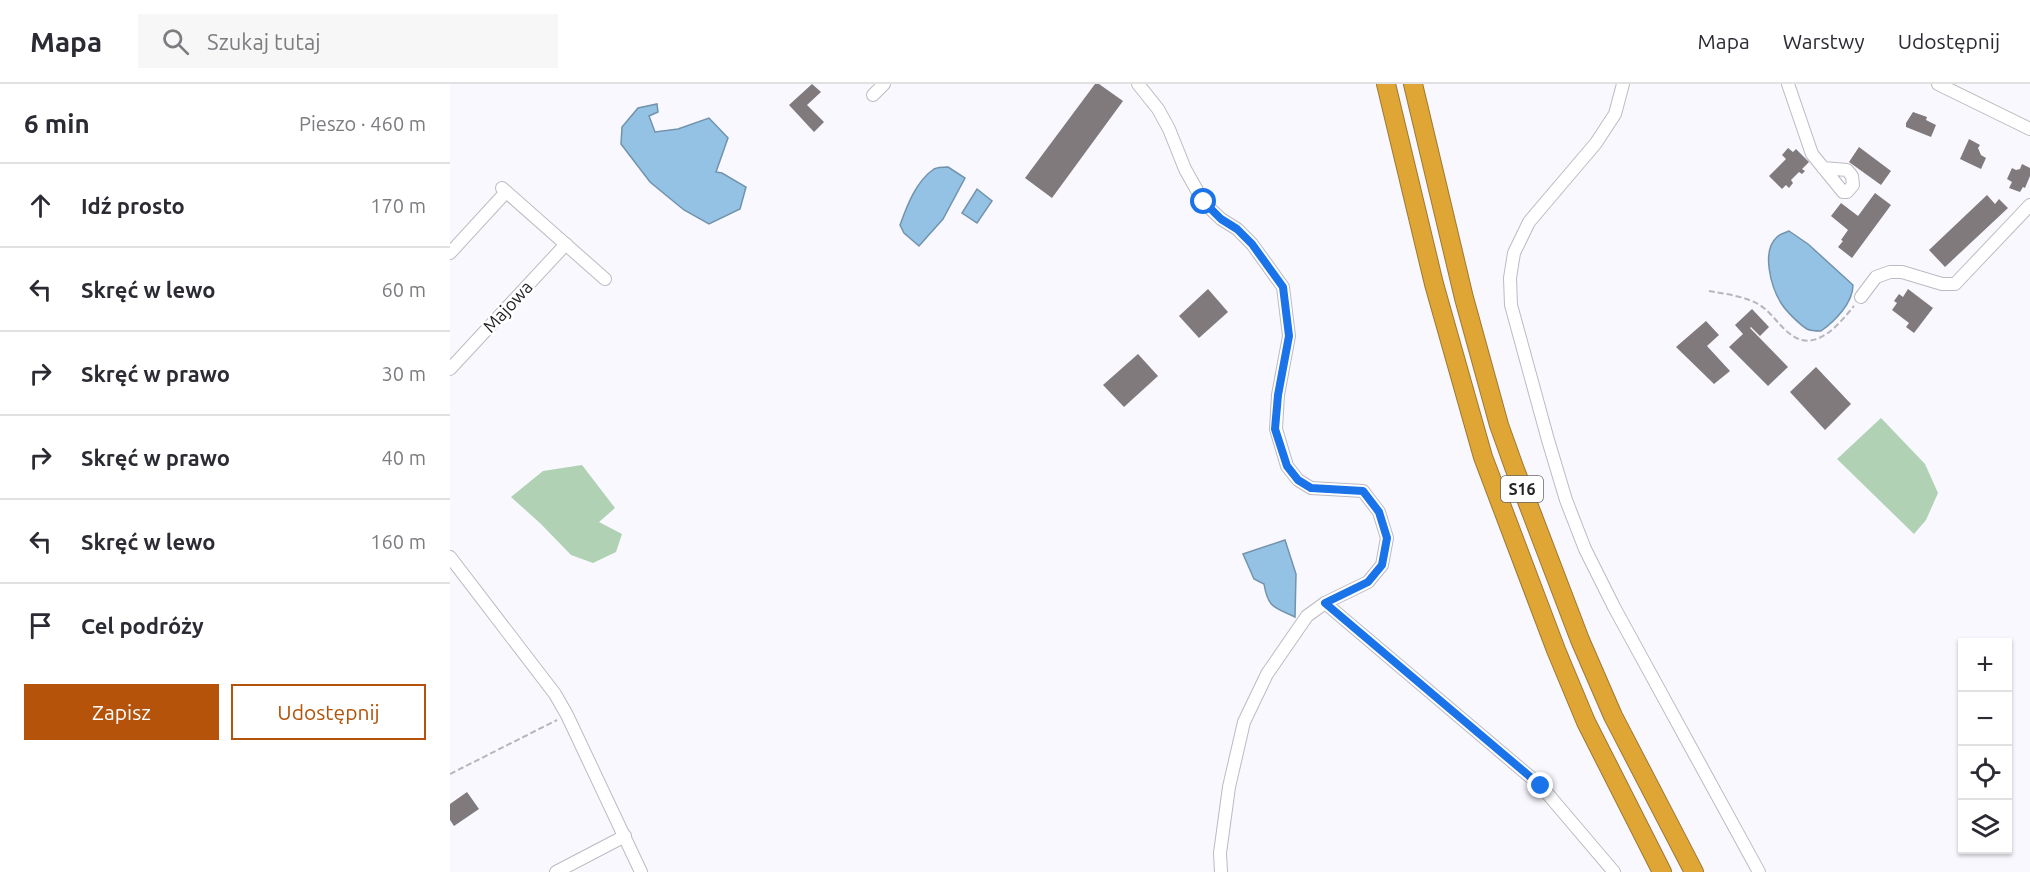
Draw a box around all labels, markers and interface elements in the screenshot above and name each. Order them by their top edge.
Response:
search box [138,14,558,68]
icon: search [159,25,192,58]
text: Mapa [30,26,102,57]
text: Szukaj tutaj [207,29,321,54]
text: Mapa [1698,29,1750,53]
text: Warstwy [1783,29,1865,53]
text: Udostępnij [1898,29,2000,53]
text: 6 min [24,109,90,138]
text: Pieszo · 460 m [299,112,426,135]
route start [1190,188,1216,214]
icon: ahead [24,189,57,222]
text: Idź prosto [81,193,185,218]
text: 170 m [370,194,426,217]
icon: left [24,273,57,306]
street label: Majowa [478,276,536,336]
text: Skręć w lewo [81,277,215,302]
text: 60 m [382,278,426,301]
icon: right [24,357,57,390]
text: Skręć w prawo [81,361,230,386]
text: 30 m [382,362,426,385]
icon: right [24,441,57,474]
text: Skręć w prawo [81,445,230,470]
text: 40 m [382,446,426,469]
road number: S16 [1501,476,1543,502]
icon: left [24,525,57,558]
text: Skręć w lewo [81,529,215,554]
text: 160 m [370,530,426,553]
icon: arrive [24,609,57,642]
text: Cel podróży [81,613,204,638]
map controls [1958,638,2012,854]
button: + [1958,638,2012,692]
button: Zapisz [24,684,219,740]
button: Udostępnij [231,684,426,740]
button: − [1958,692,2012,746]
button: locate [1958,746,2012,800]
route end [1527,772,1553,798]
button: layers [1958,800,2012,854]

